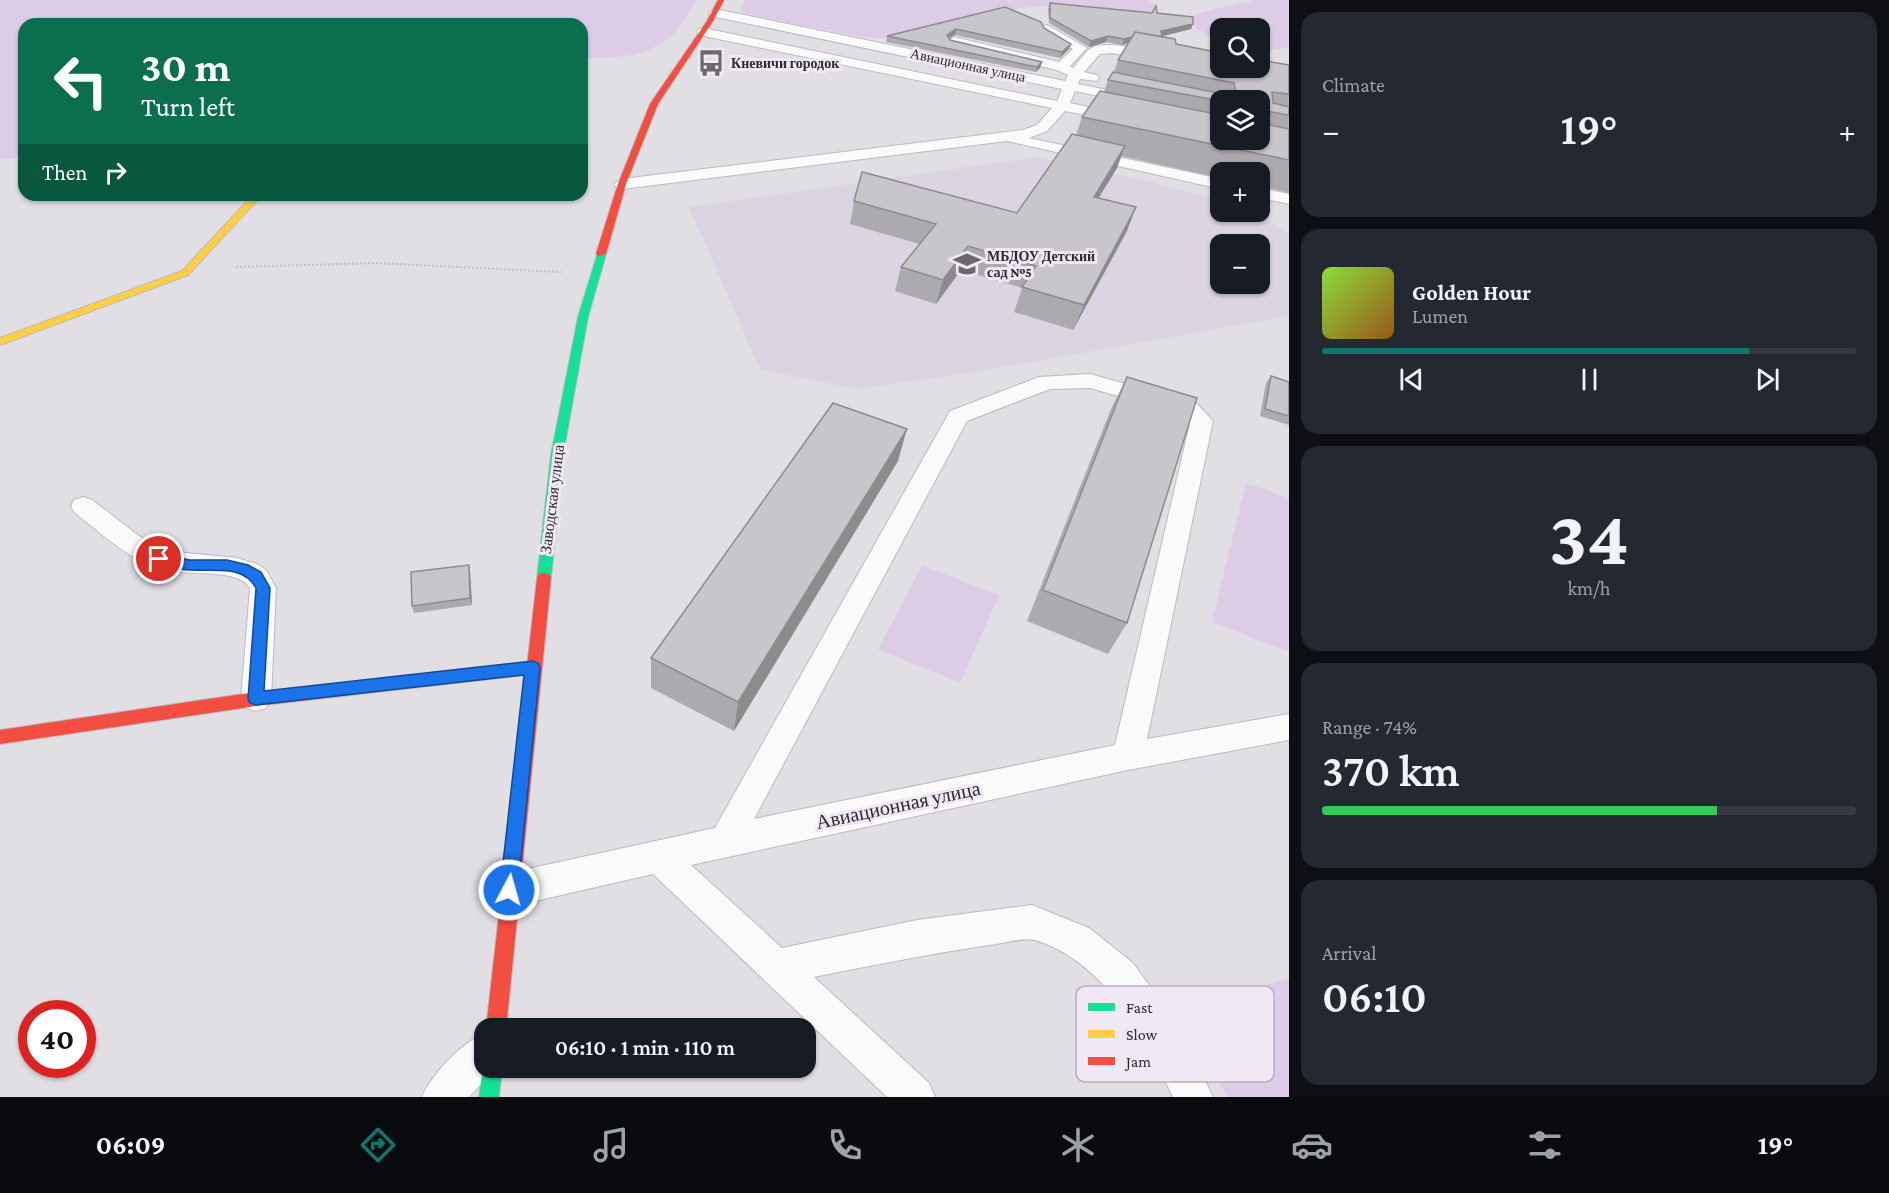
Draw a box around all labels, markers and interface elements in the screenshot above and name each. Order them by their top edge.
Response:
map controls [1210,18,1270,294]
button: search [1210,18,1270,78]
icon: left [42,42,120,120]
text: 30 m [141,43,231,90]
street label: Авиационная улица [909,45,1028,85]
bus stop icon: Кневичи городок [696,48,726,78]
place label: Кневичи городок [731,55,840,71]
text: Climate [1322,74,1385,96]
button: layers [1210,90,1270,150]
text: Turn left [141,92,235,122]
text: 19° [1561,104,1617,154]
text: − [1322,112,1339,149]
text: + [1839,112,1856,149]
icon: right [99,156,132,189]
text: Then [42,160,87,185]
button: + [1210,162,1270,222]
button: − [1210,234,1270,294]
place label: МБДОУ Детский сад №5 [987,248,1095,280]
school or university icon: МБДОУ Детский сад №5 [952,249,982,279]
text: Golden Hour [1412,280,1531,305]
text: Lumen [1412,305,1468,327]
icon: previous [1395,363,1428,396]
icon: pause [1573,363,1606,396]
icon: next [1751,363,1784,396]
street label: Заводская улица [537,443,568,555]
text: 34 [1549,494,1629,581]
pin [133,533,184,584]
icon: arrive [142,542,175,575]
text: km/h [1567,577,1611,599]
text: Range · 74% [1322,716,1417,738]
text: 370 km [1322,746,1460,796]
street label: Авиационная улица [814,777,983,834]
position arrow [477,858,541,922]
text: Arrival [1322,942,1376,964]
text: 06:10 [1322,972,1427,1022]
legend [1076,986,1274,1082]
text: Fast [1126,999,1153,1016]
speed limit sign: 40 [18,1000,96,1078]
text: Slow [1126,1026,1158,1043]
text: 06:10 · 1 min · 110 m [555,1035,735,1060]
text: Jam [1124,1053,1151,1071]
icon: directions [357,1124,399,1166]
icon: music [590,1124,632,1166]
icon: phone [824,1124,866,1166]
icon: climate [1057,1124,1099,1166]
icon: car [1291,1124,1333,1166]
icon: filters [1524,1124,1566,1166]
text: 06:09 [96,1130,166,1160]
text: 19° [1758,1130,1793,1160]

